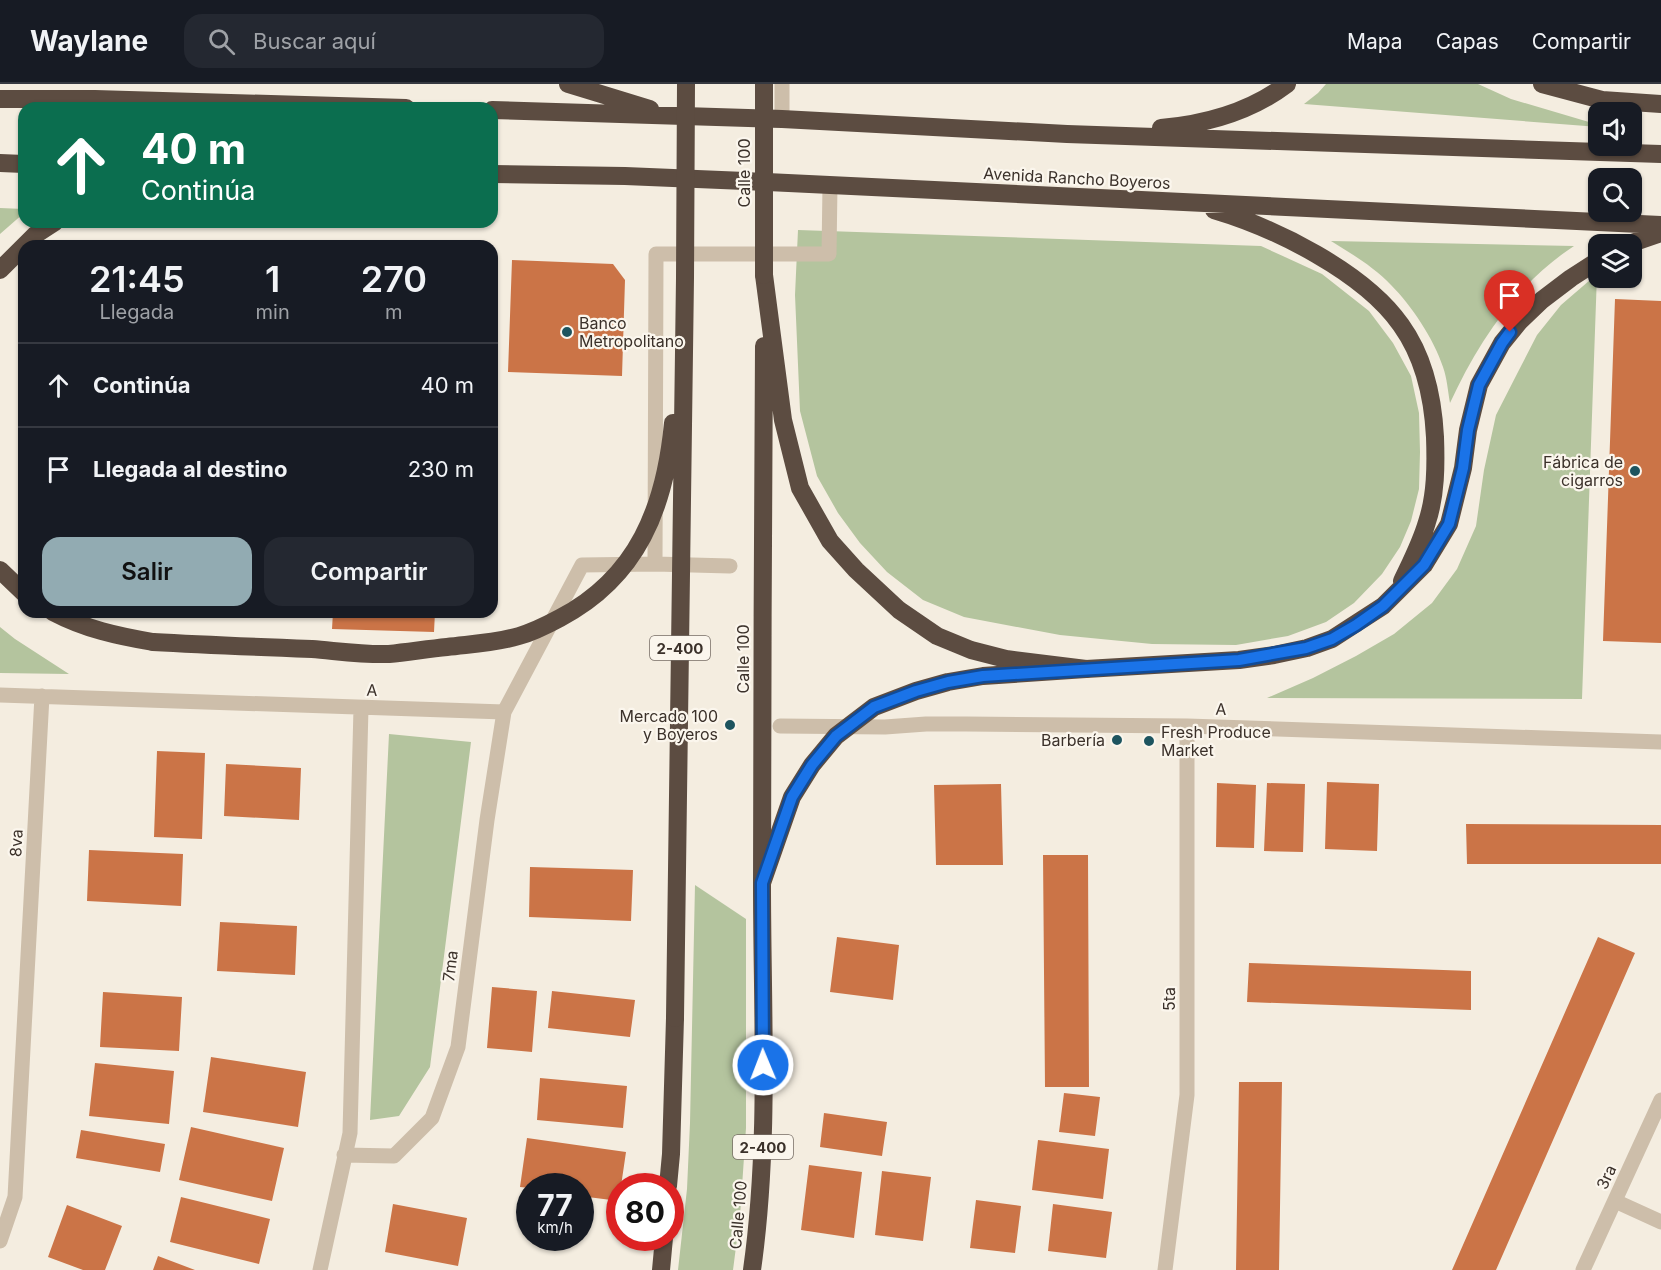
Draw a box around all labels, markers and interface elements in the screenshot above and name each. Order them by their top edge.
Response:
search box [184,14,604,68]
text: Waylane [30,24,148,58]
icon: search [205,25,238,58]
text: Buscar aquí [253,28,376,54]
text: Mapa [1347,29,1403,54]
text: Capas [1436,29,1499,54]
text: Compartir [1532,29,1631,54]
map controls [1588,102,1642,288]
button: sound [1588,102,1642,156]
text: 40 m [141,123,246,174]
icon: ahead [42,126,120,204]
street label: Calle 100 [734,139,754,207]
street label: Avenida Rancho Boyeros [983,163,1171,193]
button: search [1588,168,1642,222]
text: Continúa [141,174,255,207]
button: layers [1588,234,1642,288]
text: 21:45 [89,257,185,301]
text: 1 [265,257,280,301]
text: 270 [361,257,427,301]
pin [1484,270,1535,332]
icon: arrive [1493,279,1526,312]
text: Llegada [99,300,174,324]
text: min [256,300,290,324]
text: m [385,300,403,324]
place label: Banco Metropolitano [579,313,684,351]
marker: Banco Metropolitano [560,325,574,339]
icon: ahead [42,369,75,402]
text: Continúa [93,372,191,398]
text: 40 m [420,372,474,398]
place label: Fábrica de cigarros [1543,452,1623,490]
icon: arrive [42,453,75,486]
text: Llegada al destino [93,456,287,482]
text: 230 m [408,456,474,482]
marker: Fábrica de cigarros [1628,464,1642,478]
button: Salir [42,537,252,606]
button: Compartir [264,537,474,606]
street label: Calle 100 [733,625,753,693]
road number: 2-400 [650,636,710,660]
street label: A [366,680,378,700]
street label: A [1215,699,1227,719]
place label: Mercado 100 y Boyeros [620,706,718,744]
marker: Mercado 100 y Boyeros [723,718,737,732]
place label: Fresh Produce Market [1161,722,1271,760]
place label: Barbería [1041,730,1105,750]
marker: Barbería [1110,733,1124,747]
marker: Fresh Produce Market [1142,734,1156,748]
street label: 8va [5,829,27,857]
street label: 7ma [438,949,462,983]
street label: 5ta [1159,987,1179,1011]
position arrow [731,1033,795,1097]
road number: 2-400 [733,1135,793,1159]
street label: 3ra [1592,1161,1620,1193]
speed limit sign: 80 [606,1173,684,1251]
street label: Calle 100 [725,1180,751,1250]
text: 77 [537,1187,573,1223]
text: km/h [537,1218,573,1237]

